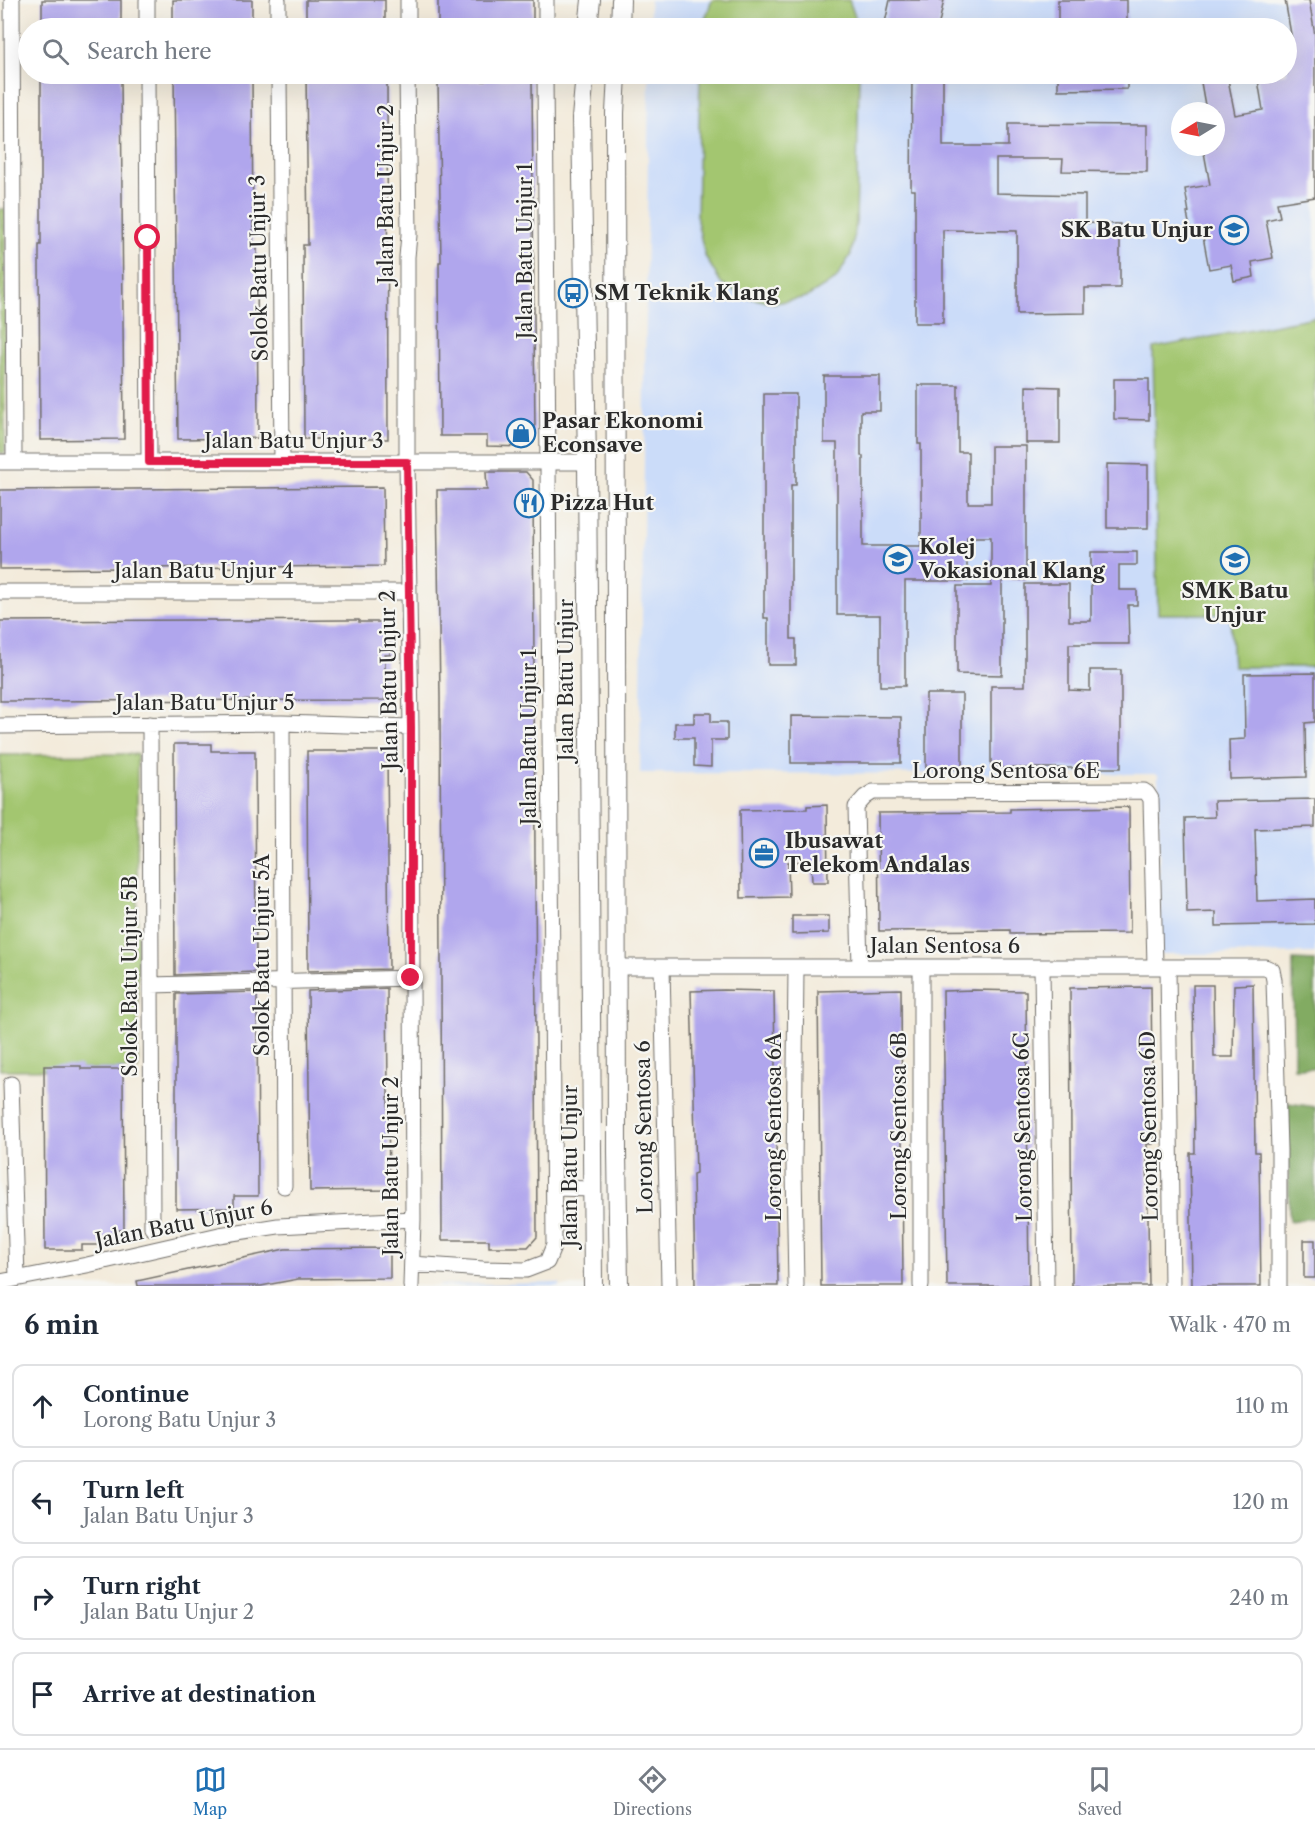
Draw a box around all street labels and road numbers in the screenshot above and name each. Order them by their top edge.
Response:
street label: Jalan Batu Unjur 2 [373,104,398,287]
street label: Jalan Batu Unjur 1 [512,163,537,342]
street label: Solok Batu Unjur 3 [244,174,273,362]
street label: Jalan Batu Unjur 3 [201,428,384,453]
street label: Jalan Batu Unjur 4 [111,558,294,583]
street label: Jalan Batu Unjur 2 [374,590,403,773]
street label: Jalan Batu Unjur [553,599,578,764]
street label: Jalan Batu Unjur 1 [516,649,541,828]
street label: Jalan Batu Unjur 5 [112,690,295,715]
street label: Lorong Sentosa 6E [912,758,1100,783]
street label: Solok Batu Unjur 5A [249,853,274,1056]
street label: Solok Batu Unjur 5B [117,875,142,1077]
street label: Jalan Sentosa 6 [867,933,1020,958]
street label: Lorong Sentosa 6D [1134,1031,1163,1222]
street label: Lorong Sentosa 6A [761,1032,786,1222]
street label: Lorong Sentosa 6B [886,1032,911,1220]
street label: Lorong Sentosa 6C [1008,1032,1037,1222]
street label: Lorong Sentosa 6 [629,1040,658,1214]
street label: Jalan Batu Unjur 2 [378,1076,403,1259]
street label: Jalan Batu Unjur [557,1085,582,1250]
street label: Jalan Batu Unjur 6 [90,1194,275,1254]

